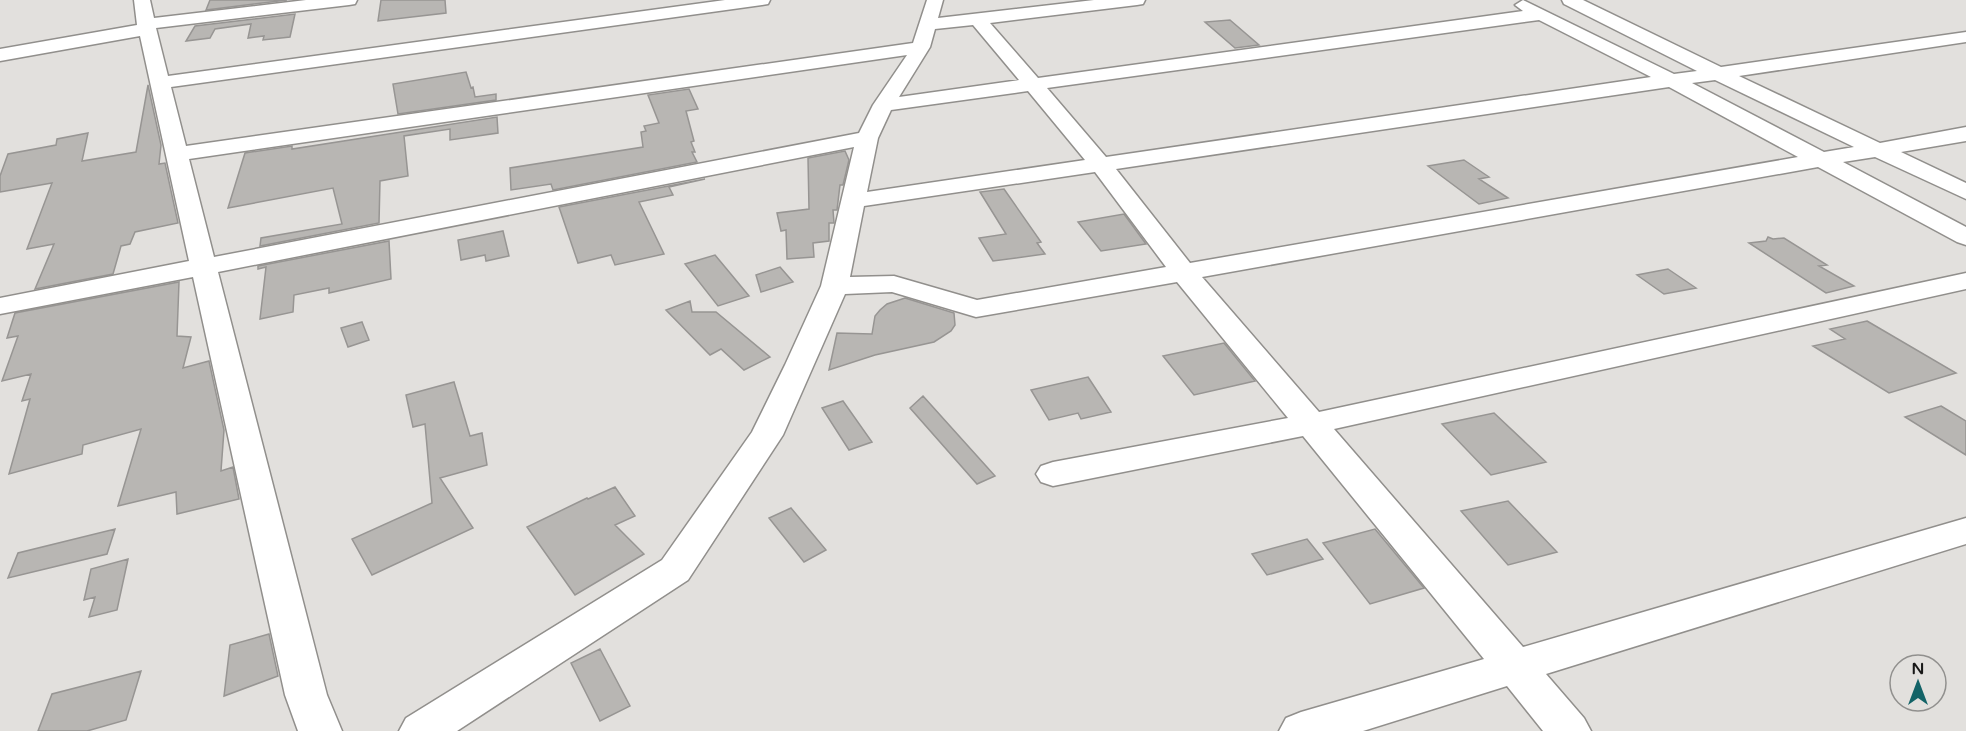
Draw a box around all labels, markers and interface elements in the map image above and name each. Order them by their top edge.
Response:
north arrow [1888,653,1948,713]
text: N [1912,659,1924,679]

